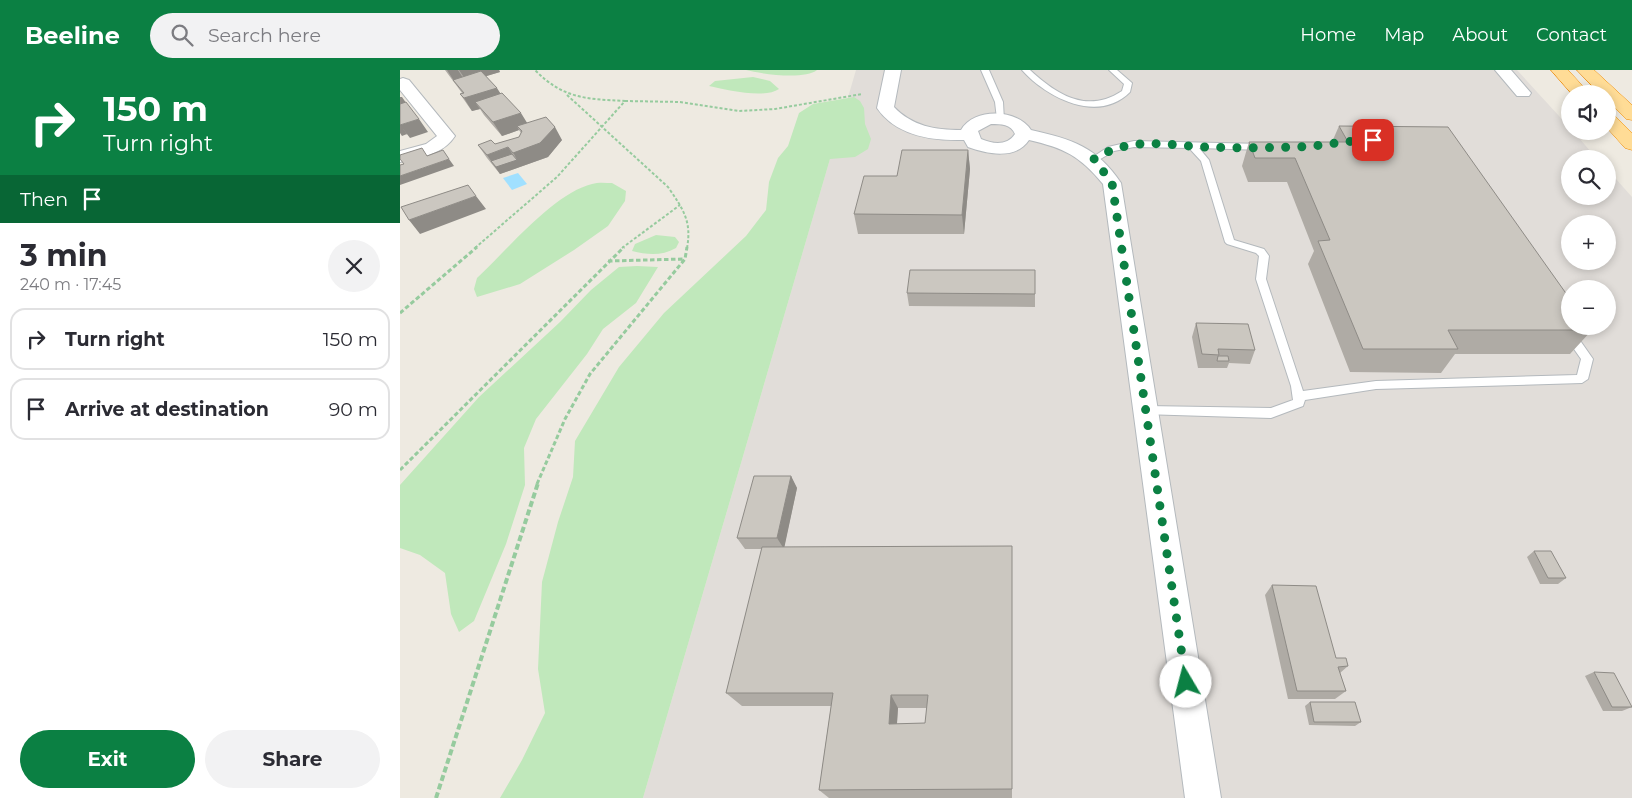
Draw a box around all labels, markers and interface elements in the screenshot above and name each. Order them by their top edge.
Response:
search box [150,13,500,58]
text: Beeline [25,21,120,50]
icon: search [168,21,196,49]
text: Search here [208,24,321,47]
text: Home [1300,24,1356,46]
text: Map [1384,24,1424,46]
text: About [1452,24,1508,46]
text: Contact [1536,24,1607,46]
map controls [1561,85,1616,335]
button: sound [1561,85,1616,140]
text: 150 m [103,87,208,130]
icon: right [20,90,85,155]
pin [1352,119,1394,161]
icon: arrive [1359,126,1387,154]
text: Turn right [103,130,213,157]
button: search [1561,150,1616,205]
icon: arrive [78,185,106,213]
text: Then [20,188,68,211]
button: + [1561,215,1616,270]
text: 3 min [20,237,107,274]
button: close [328,240,380,292]
text: 240 m · 17:45 [20,275,121,294]
button: − [1561,280,1616,335]
icon: right [22,325,50,353]
text: Turn right [65,328,165,351]
text: 150 m [323,328,378,351]
icon: arrive [22,395,50,423]
text: Arrive at destination [65,398,269,421]
text: 90 m [329,398,378,421]
position arrow [1159,655,1211,707]
button: Exit [20,730,195,788]
button: Share [205,730,380,788]

